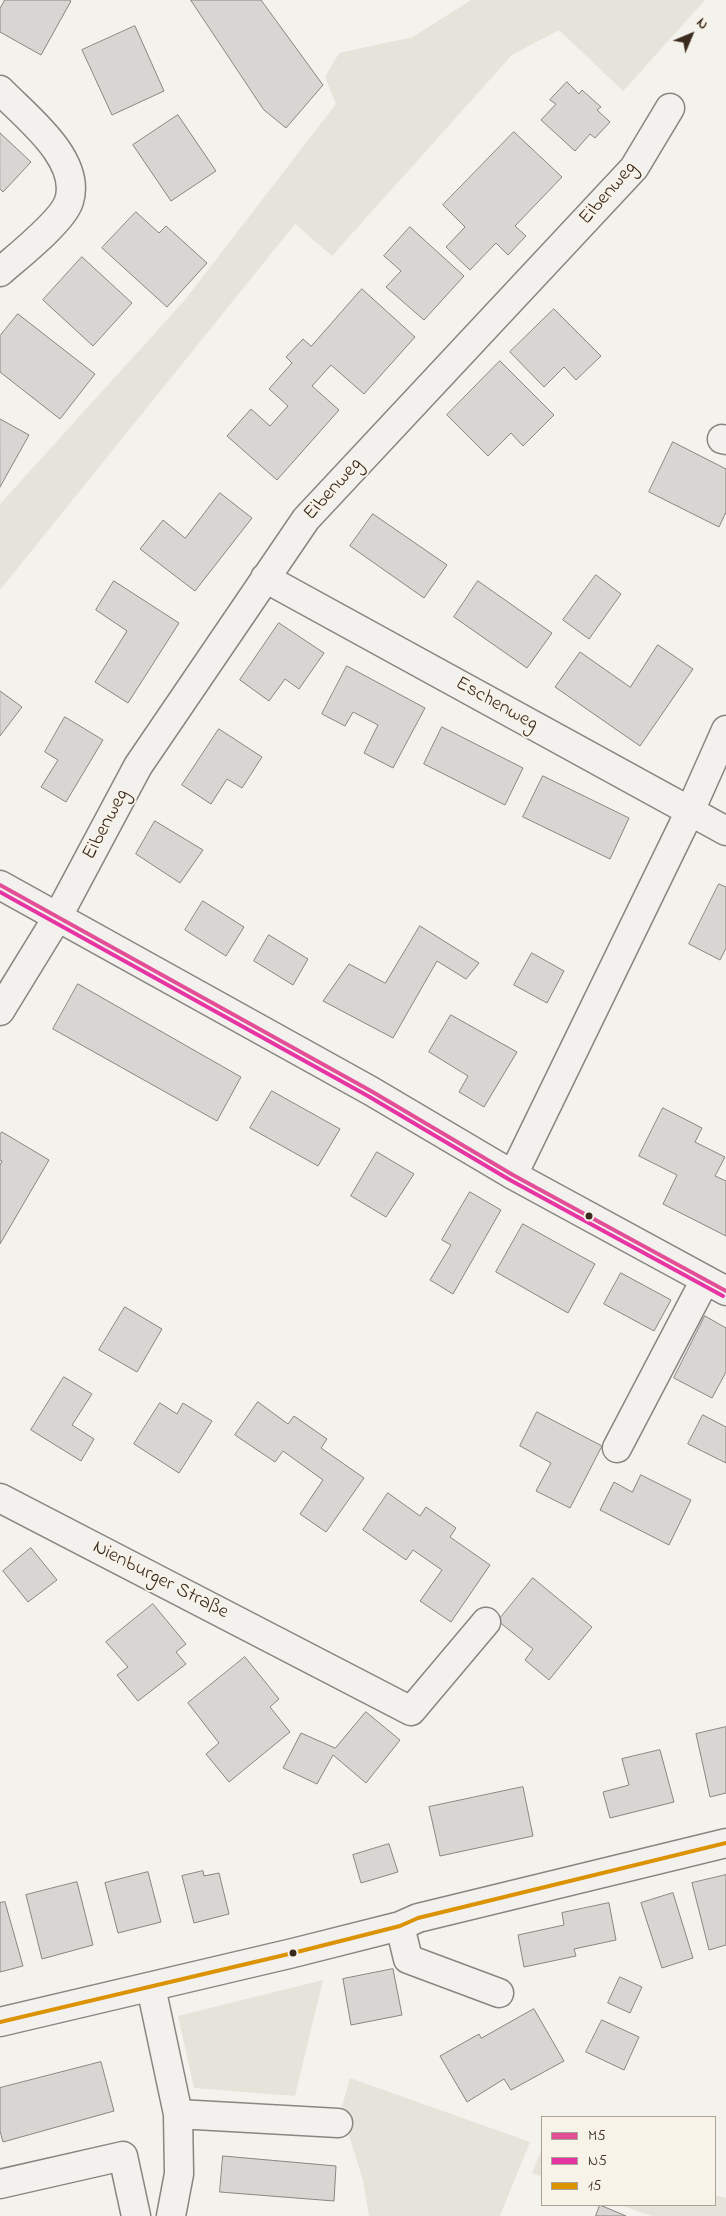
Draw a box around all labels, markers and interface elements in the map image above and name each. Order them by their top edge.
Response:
north arrow [666,10,716,60]
text: N [691,13,713,35]
street label: Eibenweg [575,157,643,231]
street label: Eibenweg [300,454,368,526]
street label: Eschenweg [451,673,541,737]
street label: Eibenweg [79,786,135,864]
unlabelled marker [584,1211,594,1221]
street label: Nienburger Straße [88,1536,232,1626]
unlabelled marker [288,1948,298,1958]
legend [541,2116,716,2206]
text: M5 [588,2125,606,2147]
text: N5 [588,2150,607,2172]
text: 15 [588,2175,601,2197]

